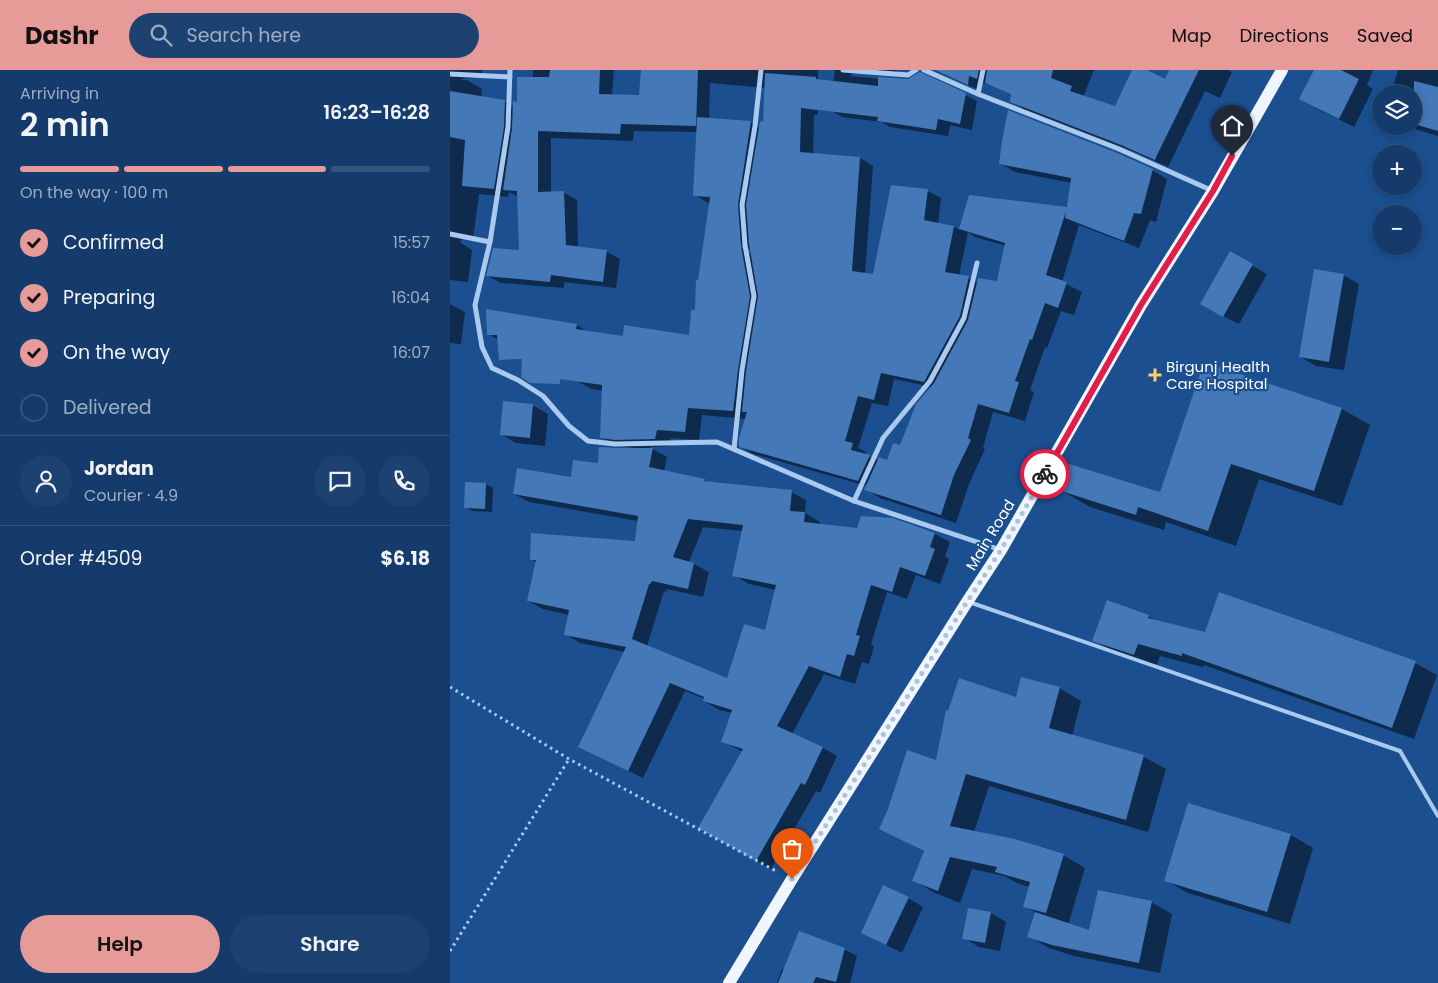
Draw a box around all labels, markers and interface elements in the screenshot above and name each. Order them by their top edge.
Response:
search box [129,13,479,58]
text: Dashr [25,19,99,52]
icon: search [147,21,175,49]
text: Search here [187,22,301,49]
text: Map [1172,23,1211,48]
text: Directions [1239,23,1329,48]
text: Saved [1357,23,1413,48]
text: Arriving in [20,82,99,105]
map controls [1372,85,1422,255]
button: layers [1372,85,1422,135]
text: 16:23–16:28 [323,99,430,126]
text: 2 min [20,102,110,147]
pin [1211,105,1253,156]
icon: home [1218,112,1246,140]
button: + [1372,145,1422,195]
text: On the way · 100 m [20,181,168,204]
button: − [1372,205,1422,255]
icon: check [20,229,48,257]
text: Confirmed [63,229,164,256]
text: 15:57 [393,231,430,254]
icon: check [20,284,48,312]
text: Preparing [63,284,155,311]
text: 16:04 [391,286,430,309]
icon: check [20,339,48,367]
text: On the way [63,339,170,366]
text: 16:07 [393,341,430,364]
place label: Birgunj Health Care Hospital [1166,356,1270,394]
marker: Birgunj Health Care Hospital [1148,368,1162,382]
text: Delivered [63,394,152,421]
courier [1020,449,1070,499]
button: person [20,455,72,507]
text: Jordan [84,455,154,482]
button: chat [314,455,366,507]
button: phone [378,455,430,507]
icon: bike [1031,460,1059,488]
text: Courier · 4.9 [84,484,178,507]
street label: Main Road [961,496,1019,574]
text: Order #4509 [20,545,143,572]
text: $6.18 [381,545,430,572]
pin [771,828,813,879]
icon: bag [778,835,806,863]
button: Help [20,915,220,973]
button: Share [230,915,430,973]

